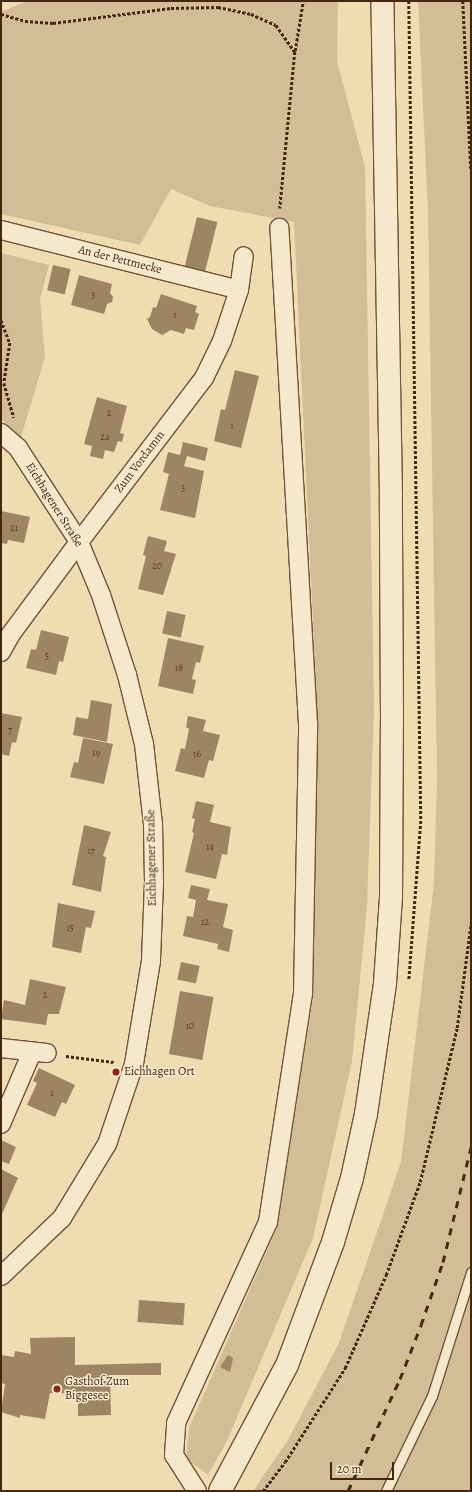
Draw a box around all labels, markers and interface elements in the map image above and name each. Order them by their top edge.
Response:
street label: An der Pettmecke [77,243,163,277]
house number: 3 [91,289,95,301]
house number: 1 [173,309,177,321]
house number: 2 [107,407,111,419]
house number: 1 [230,420,234,432]
street label: Zum Vordamm [112,428,168,496]
house number: 2a [100,431,110,443]
street label: Eichhagener Straße [22,460,86,550]
house number: 3 [181,482,185,494]
house number: 21 [10,522,18,534]
house number: 20 [152,560,162,572]
house number: 5 [45,650,49,662]
house number: 18 [175,662,183,674]
house number: 7 [8,724,12,736]
house number: 19 [92,747,100,759]
house number: 16 [193,748,201,760]
street label: Eichhagener Straße [144,809,160,907]
house number: 14 [206,841,214,853]
house number: 17 [87,845,95,857]
house number: 12 [201,916,209,928]
house number: 15 [66,922,74,934]
house number: 2 [43,989,47,1001]
house number: 10 [186,1020,194,1032]
place label: Eichhagen Ort [124,1065,195,1079]
marker: Eichhagen Ort [111,1067,121,1077]
house number: 1 [50,1087,54,1099]
place label: Gasthof Zum Biggesee [65,1375,129,1403]
marker: Gasthof Zum Biggesee [52,1384,62,1394]
scale bar [332,1454,396,1480]
text: 20 m [337,1461,361,1477]

